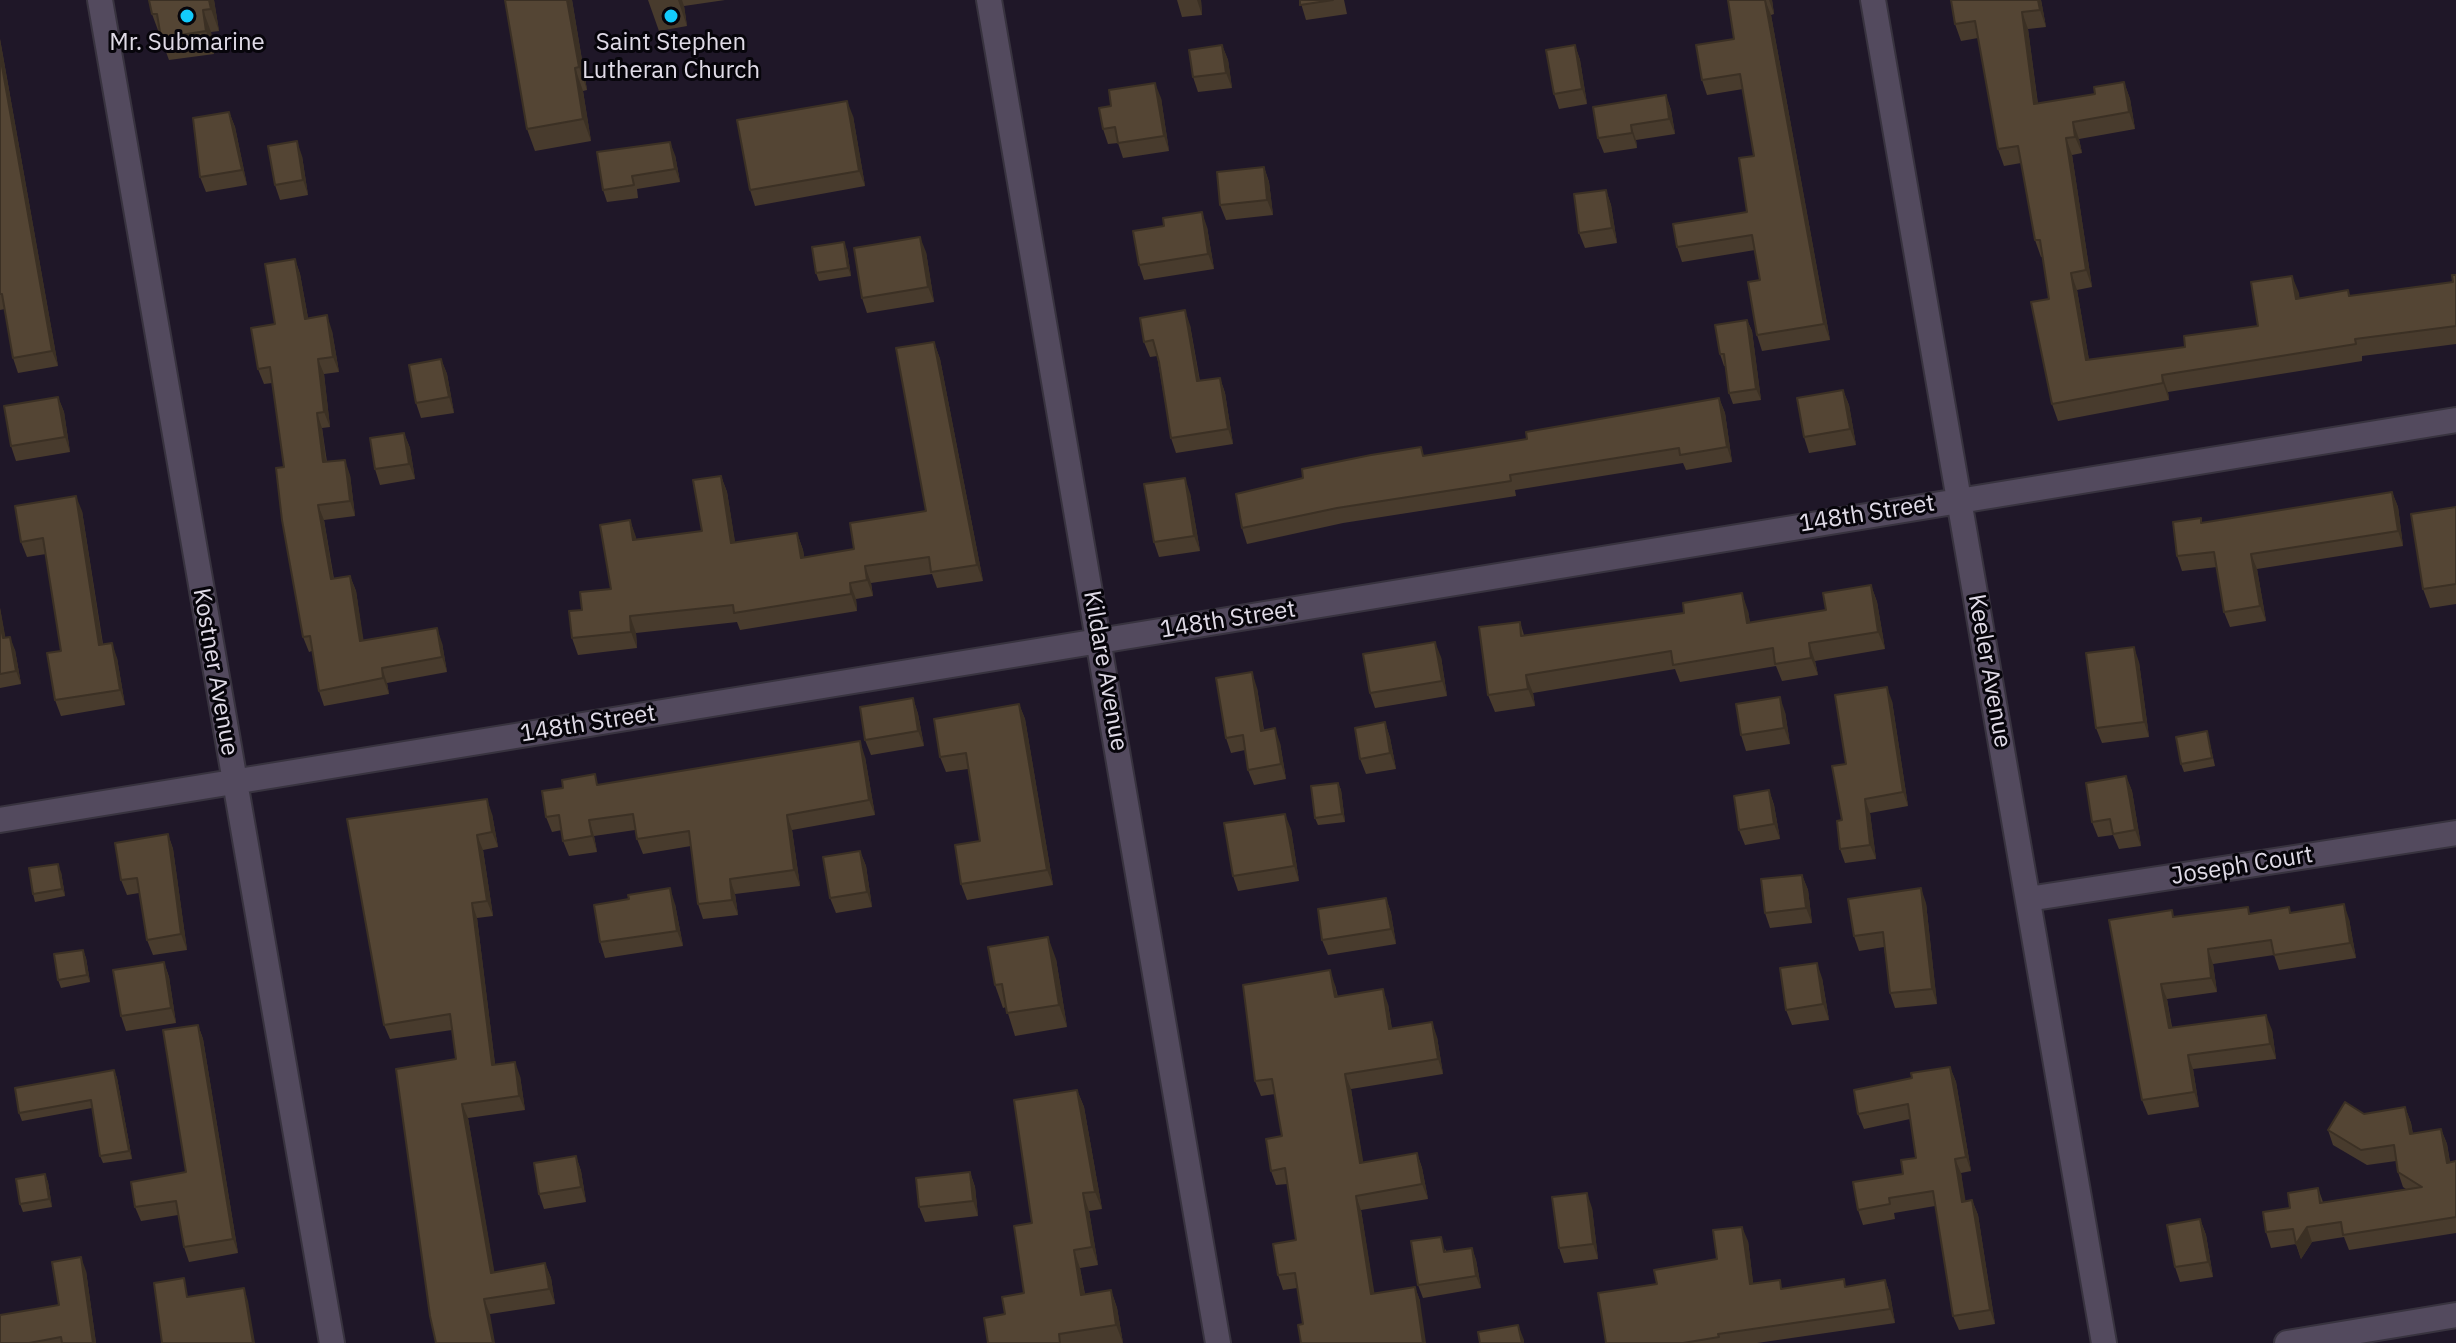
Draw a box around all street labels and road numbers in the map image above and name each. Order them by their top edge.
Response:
street label: 148th Street [1797,489,1937,539]
street label: Kostner Avenue [186,586,244,758]
street label: Kildare Avenue [1077,589,1133,753]
street label: Keeler Avenue [1961,592,2017,750]
street label: 148th Street [1158,595,1298,645]
street label: 148th Street [518,699,658,749]
street label: Joseph Court [2169,841,2315,891]

